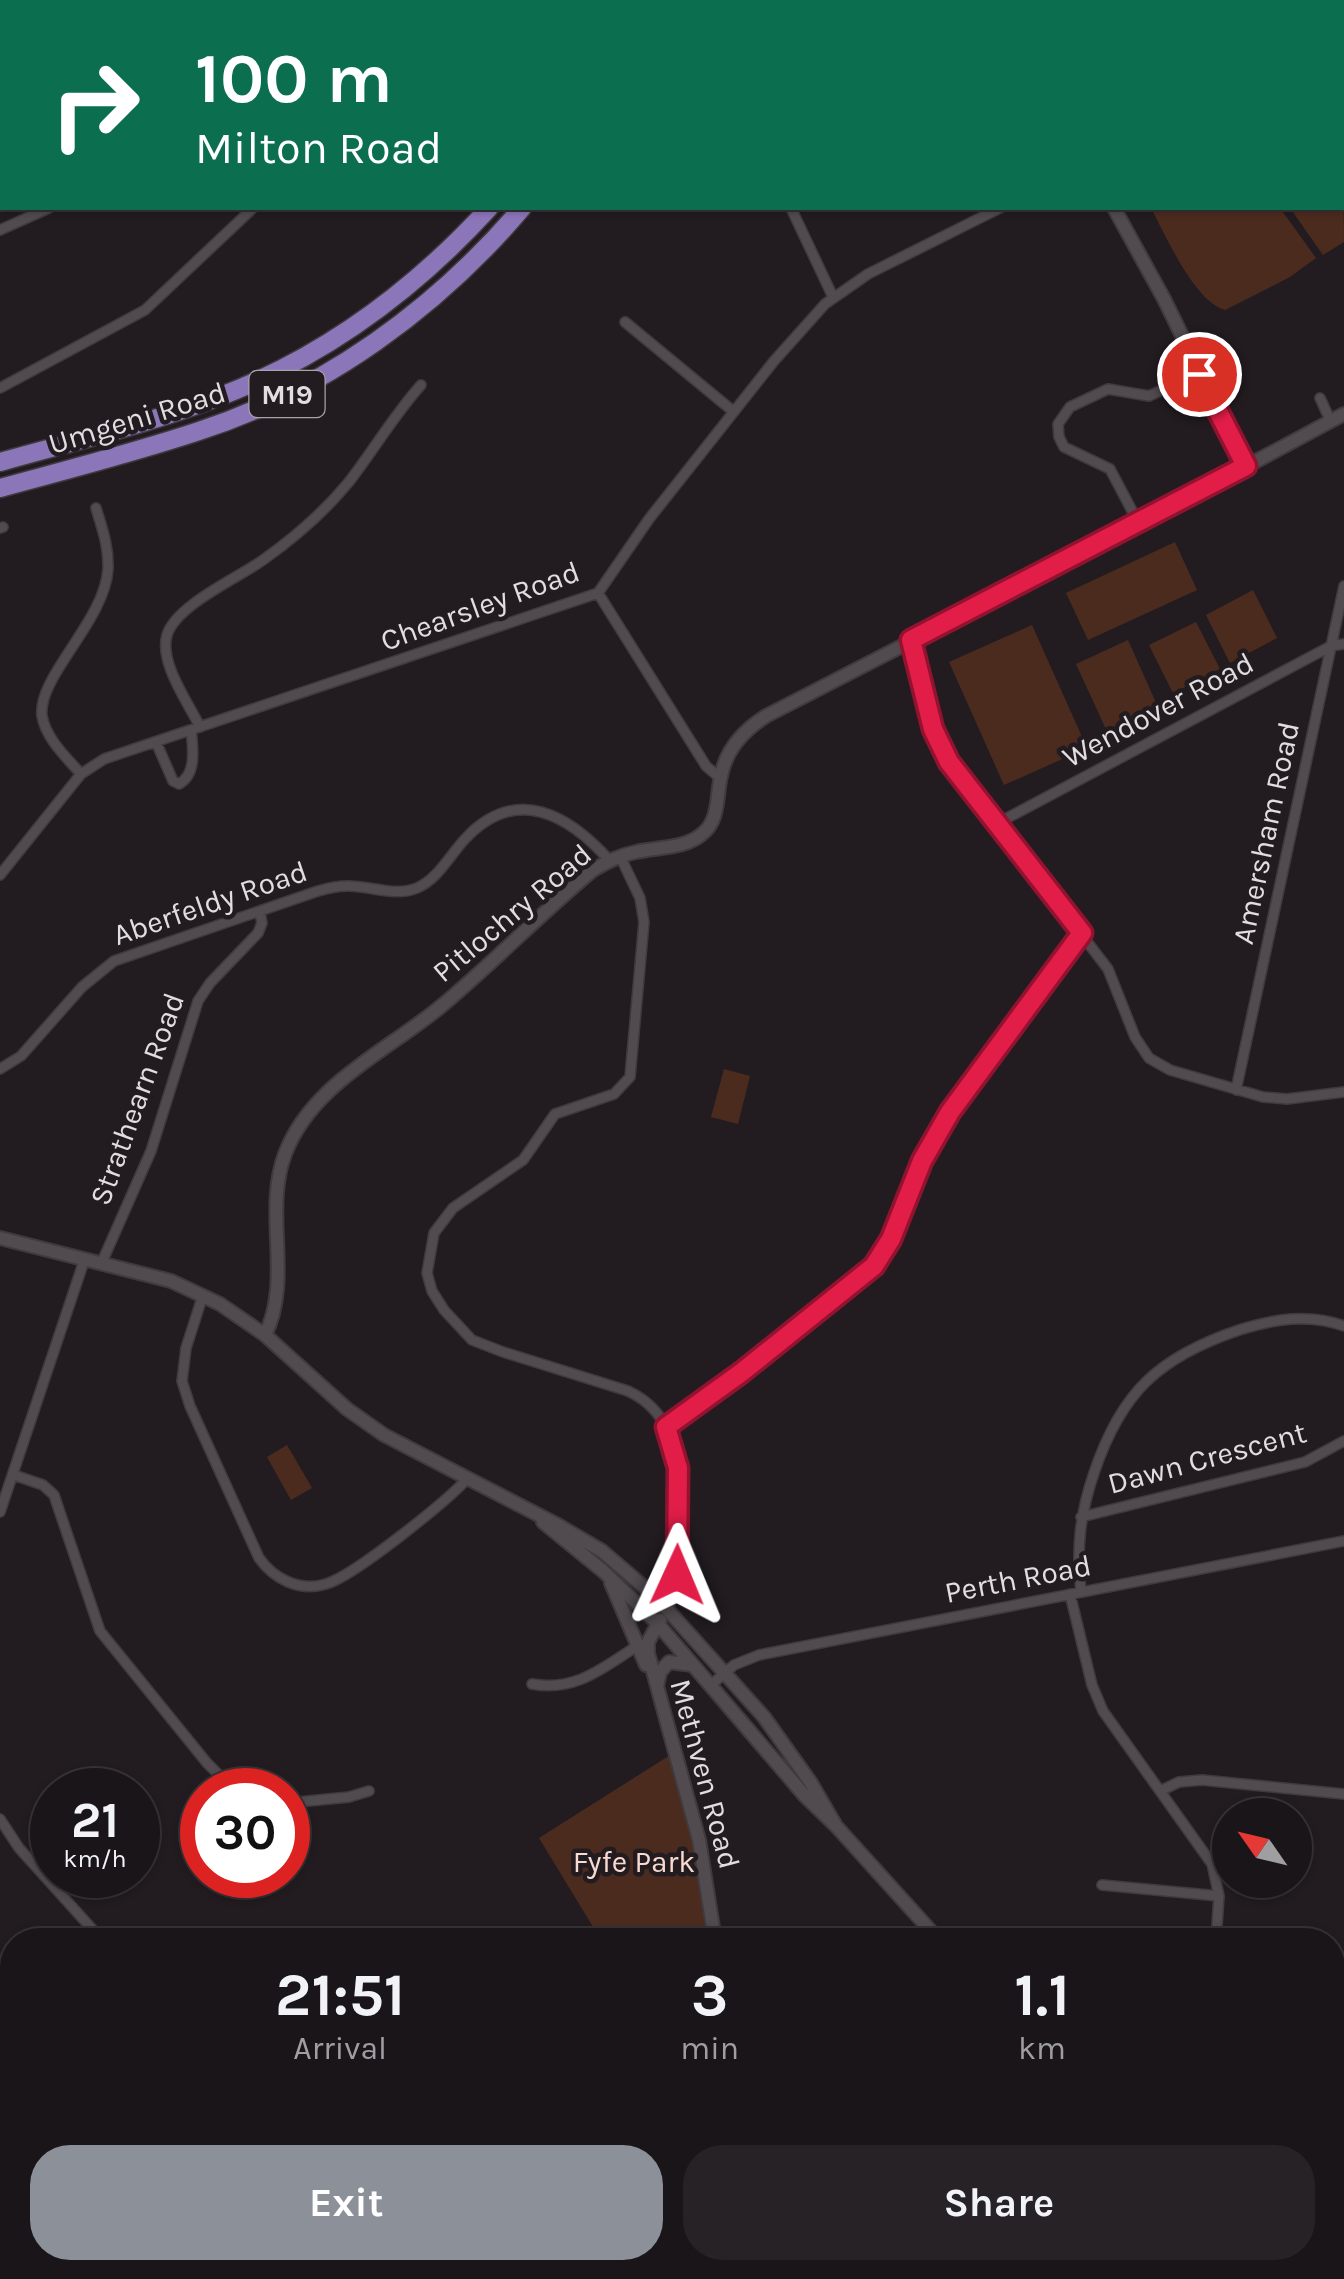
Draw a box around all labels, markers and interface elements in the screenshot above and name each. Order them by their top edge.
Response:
text: 100 m [195,38,393,120]
icon: right [30,40,160,170]
text: Milton Road [195,122,442,174]
pin [1157,332,1242,417]
icon: arrive [1172,347,1227,402]
road number: M19 [250,371,324,417]
street label: Umgeni Road [44,374,230,462]
street label: Chearsley Road [376,553,584,659]
street label: Wendover Road [1056,645,1260,775]
street label: Amersham Road [1225,719,1307,947]
street label: Pitlochry Road [425,836,599,990]
street label: Aberfeldy Road [108,853,312,953]
street label: Strathearn Road [82,988,192,1210]
street label: Dawn Crescent [1104,1414,1310,1502]
position arrow [625,1523,729,1627]
street label: Perth Road [942,1547,1094,1611]
street label: Methven Road [662,1675,748,1873]
speed limit sign: 30 [180,1768,310,1898]
text: 21 [71,1791,119,1850]
north arrow [1212,1798,1312,1898]
map controls [1212,1798,1312,1898]
text: km/h [63,1844,127,1873]
park label: Fyfe Park [573,1844,695,1880]
text: 21:51 [275,1960,405,2030]
text: 3 [691,1960,728,2030]
text: 1.1 [1014,1960,1070,2030]
text: Arrival [293,2030,387,2067]
text: min [680,2030,739,2067]
text: km [1018,2030,1066,2067]
button: Exit [30,2145,663,2260]
button: Share [683,2145,1315,2260]

